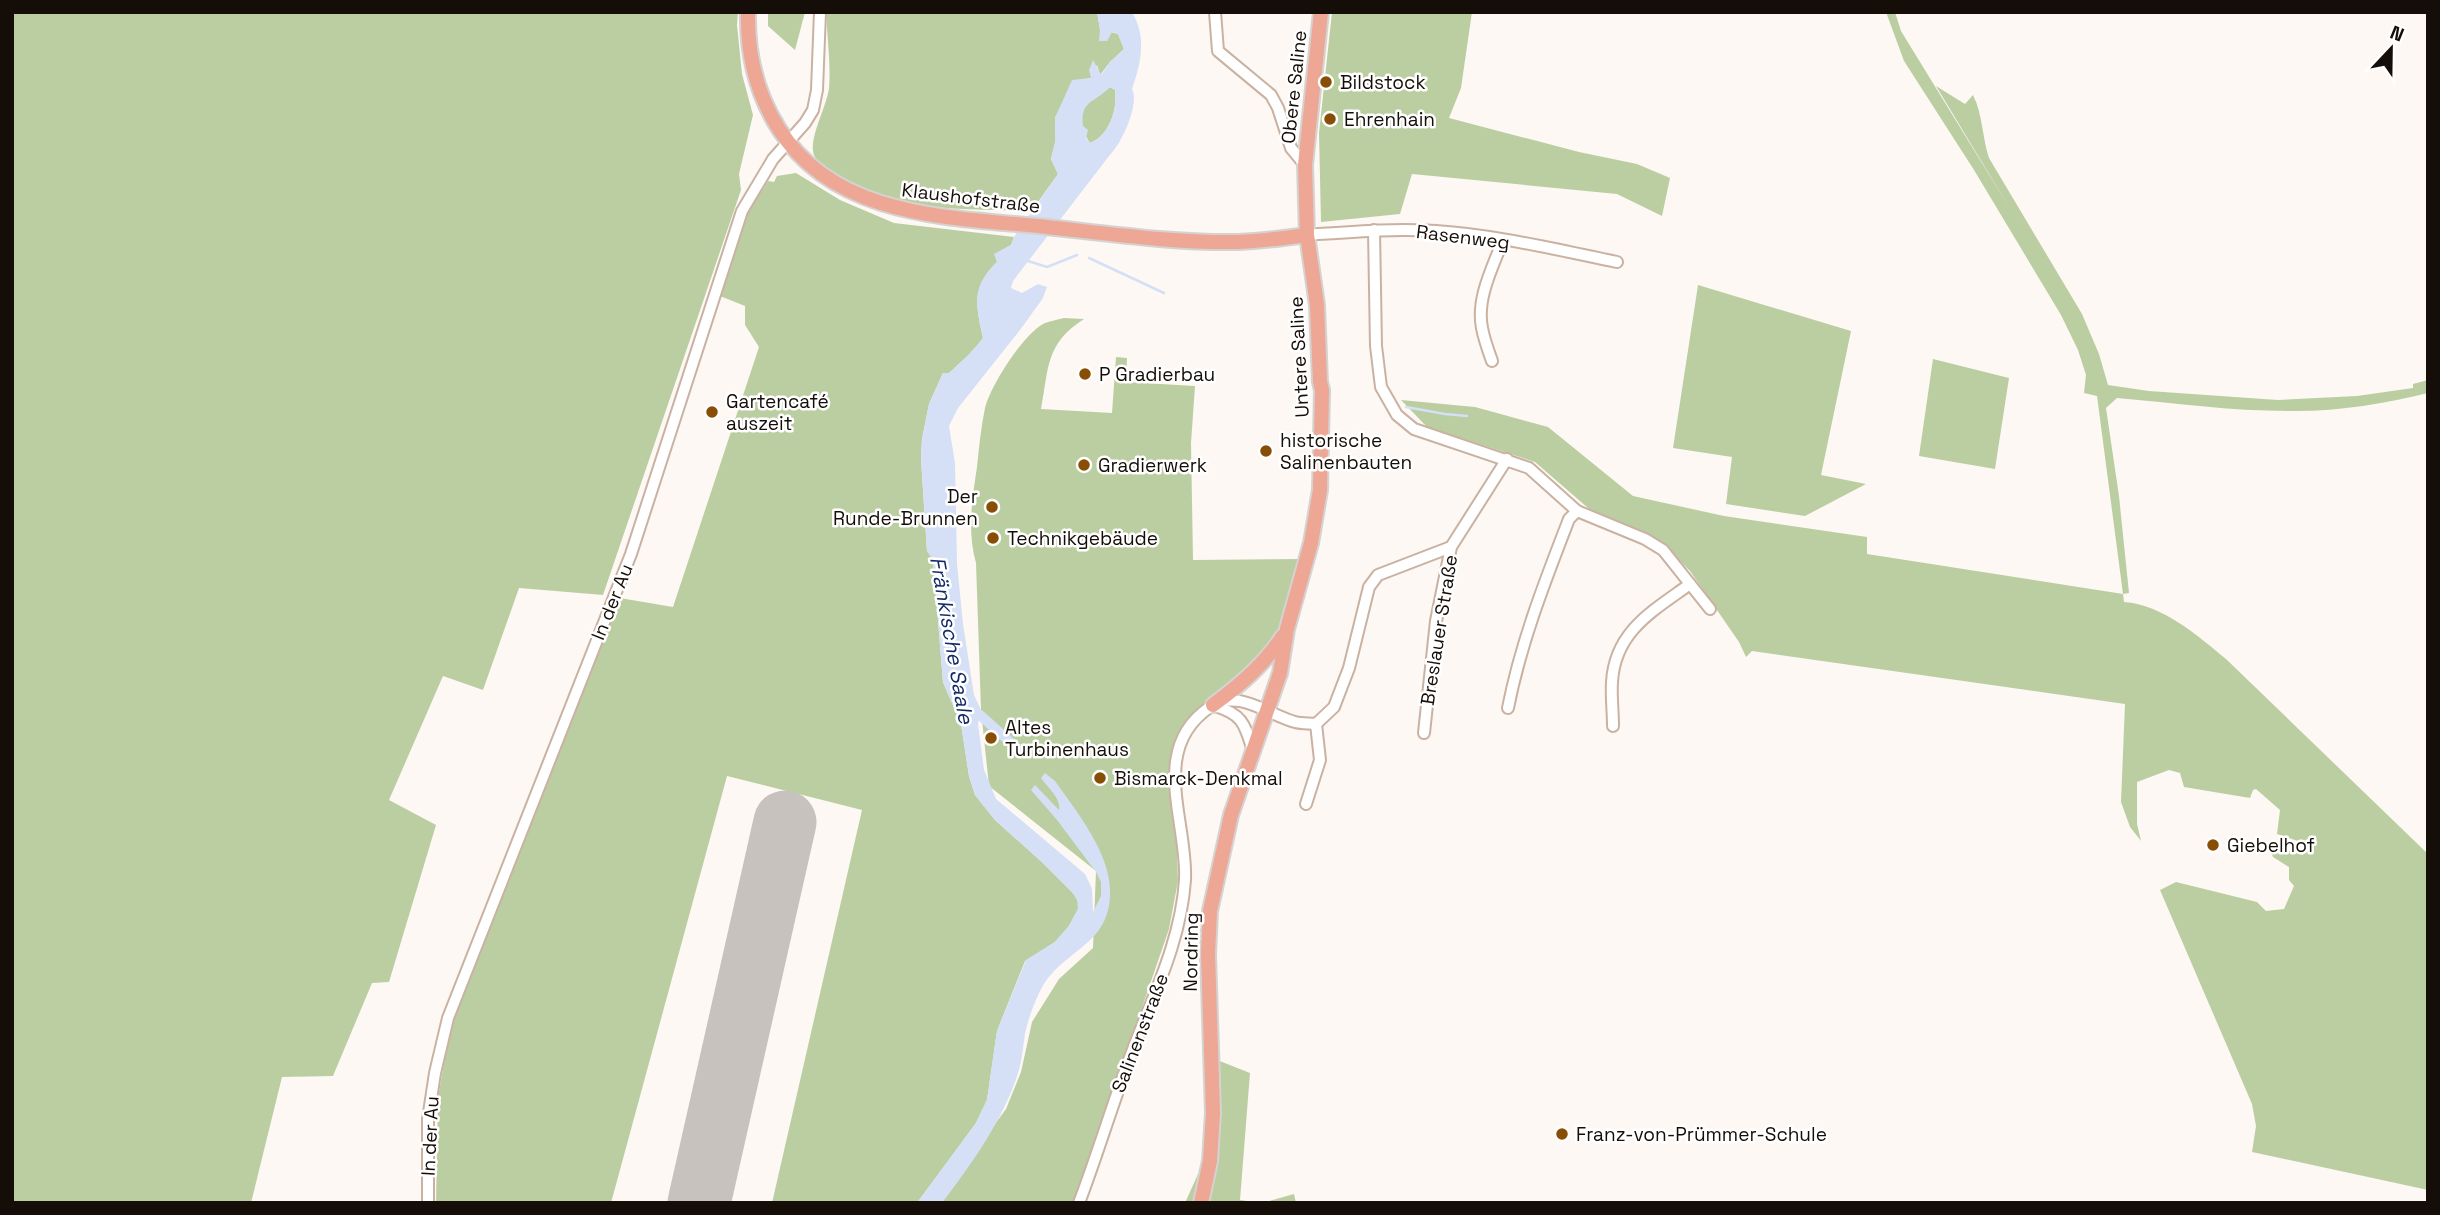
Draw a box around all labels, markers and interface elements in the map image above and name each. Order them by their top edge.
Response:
north arrow [2356,14,2426,84]
text: N [2387,20,2408,48]
street label: Obere Saline [1276,29,1312,145]
place label: Bildstock [1340,70,1426,95]
marker: Bildstock [1318,74,1334,90]
place label: Ehrenhain [1344,107,1435,132]
marker: Ehrenhain [1322,111,1338,127]
street label: Klaushofstraße [900,177,1042,219]
street label: Rasenweg [1415,219,1511,255]
street label: Untere Saline [1283,296,1315,418]
place label: P Gradierbau [1099,362,1215,387]
marker: P Gradierbau [1077,366,1093,382]
place label: Gartencafé auszeit [726,389,829,436]
marker: Gartencafé auszeit [704,404,720,420]
place label: historische Salinenbauten [1280,428,1412,475]
marker: historische Salinenbauten [1258,443,1274,459]
place label: Gradierwerk [1098,453,1207,478]
marker: Gradierwerk [1076,457,1092,473]
place label: Der Runde-Brunnen [833,484,978,531]
marker: Der Runde-Brunnen [984,499,1000,515]
place label: Technikgebäude [1007,526,1158,551]
marker: Technikgebäude [985,530,1001,546]
street label: Breslauer Straße [1415,553,1463,707]
water label: Fränkische Saale [924,554,980,727]
street label: In der Au [585,560,639,644]
place label: Altes Turbinenhaus [1005,715,1129,762]
marker: Altes Turbinenhaus [983,730,999,746]
place label: Bismarck-Denkmal [1114,766,1283,791]
marker: Bismarck-Denkmal [1092,770,1108,786]
place label: Giebelhof [2227,833,2315,858]
marker: Giebelhof [2205,837,2221,853]
street label: Nordring [1178,912,1204,992]
street label: Salinenstraße [1106,970,1174,1096]
street label: In der Au [415,1095,445,1177]
place label: Franz-von-Prümmer-Schule [1576,1122,1827,1147]
marker: Franz-von-Prümmer-Schule [1554,1126,1570,1142]

